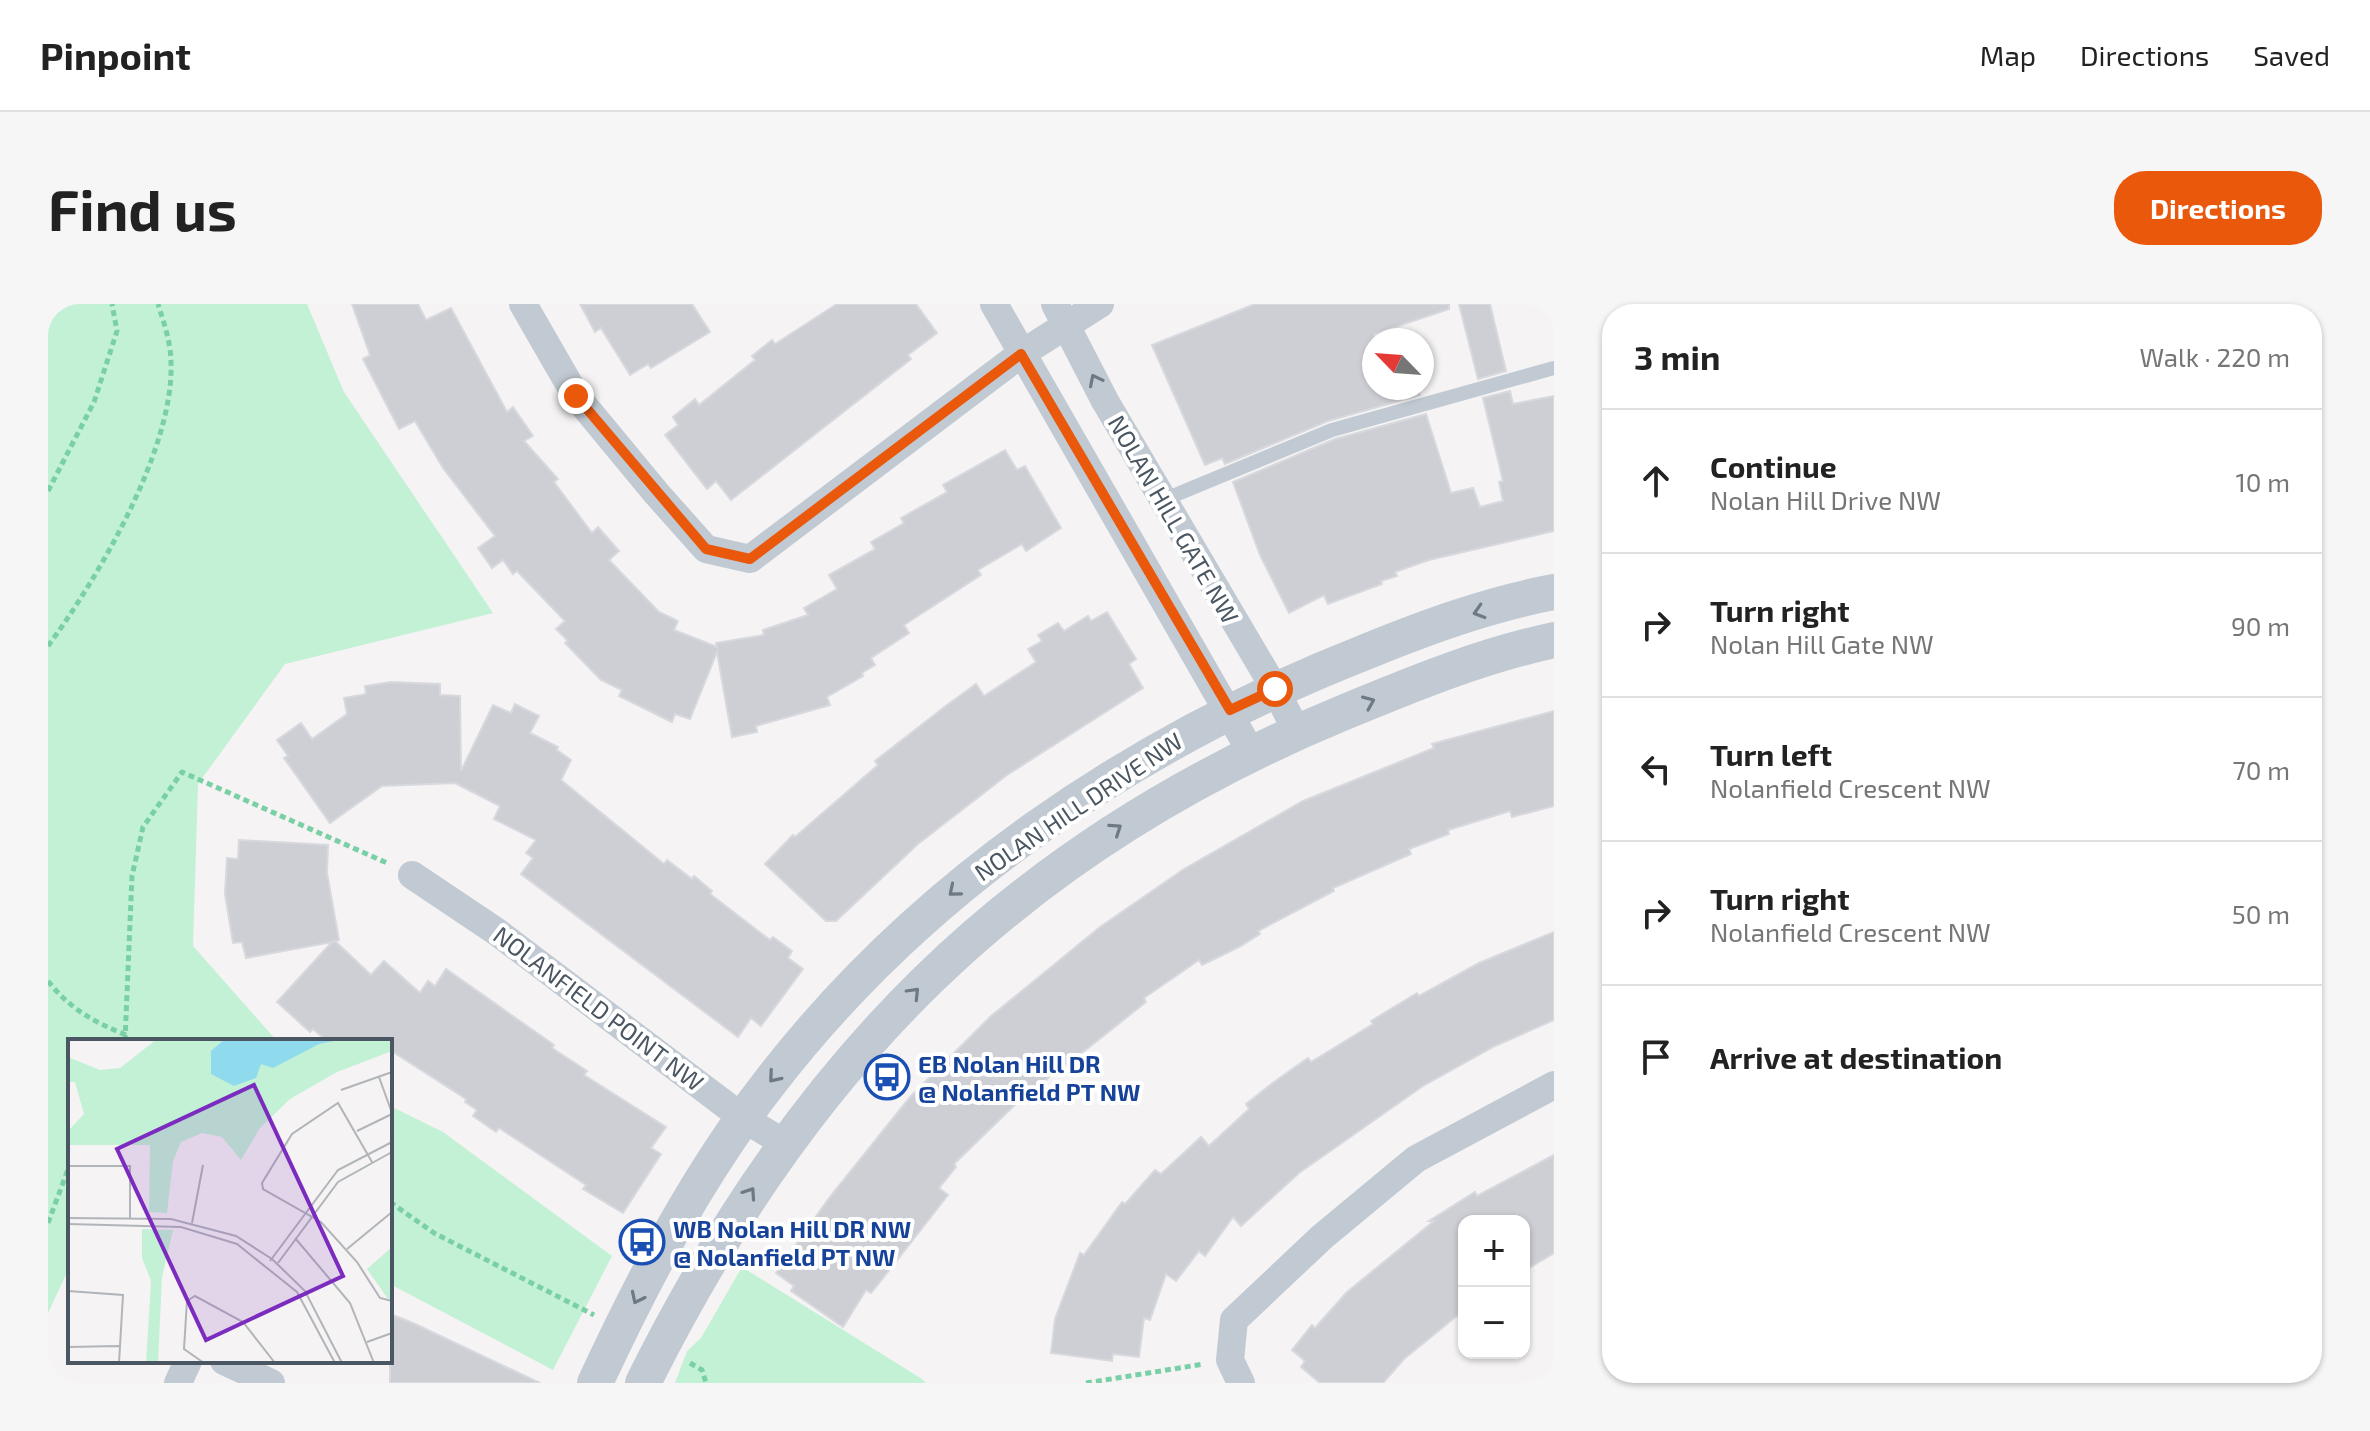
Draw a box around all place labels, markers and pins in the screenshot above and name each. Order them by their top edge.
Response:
place label: EB Nolan Hill DR @ Nolanfield PT NW [918,1049,1141,1106]
bus stop icon: EB Nolan Hill DR @ Nolanfield PT NW [863,1053,911,1101]
place label: WB Nolan Hill DR NW @ Nolanfield PT NW [673,1214,911,1271]
bus stop icon: WB Nolan Hill DR NW @ Nolanfield PT NW [618,1218,666,1266]

